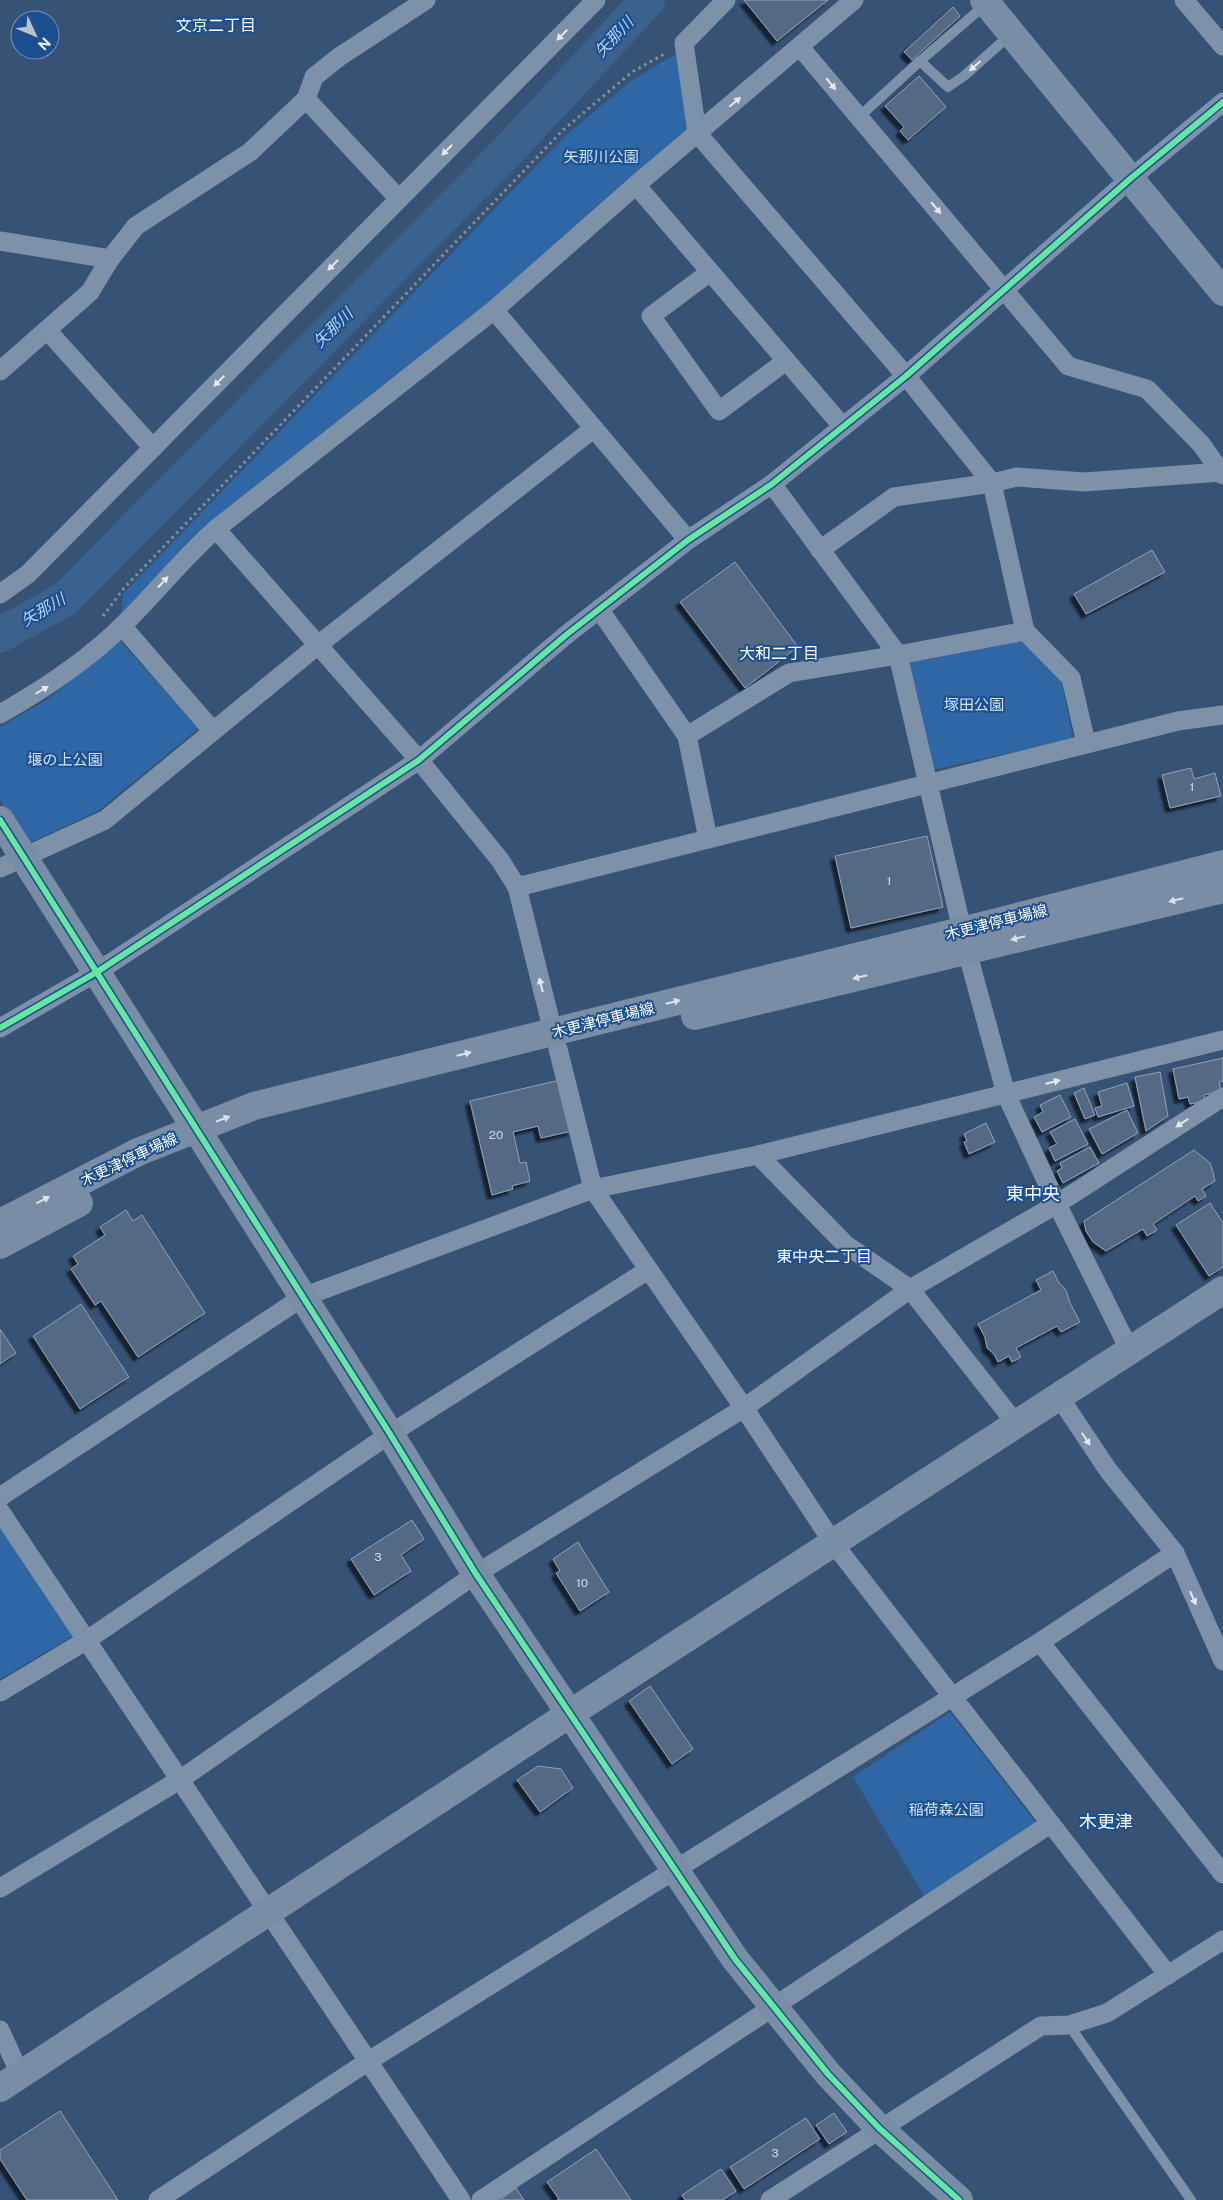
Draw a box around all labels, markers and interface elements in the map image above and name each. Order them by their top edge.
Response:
north arrow [10,10,60,60]
water label: 矢那川 [591,12,639,61]
district label: 文京二丁目 [176,16,256,35]
one-way arrow [556,28,568,40]
text: N [35,35,54,54]
one-way arrow [969,61,982,72]
one-way arrow [826,77,837,90]
one-way arrow [728,96,741,107]
one-way arrow [441,143,453,155]
park label: 矢那川公園 [563,148,639,165]
one-way arrow [931,202,942,215]
one-way arrow [327,259,339,271]
water label: 矢那川 [309,303,358,352]
one-way arrow [213,374,225,386]
one-way arrow [157,577,169,589]
water label: 矢那川 [18,588,70,631]
district label: 大和二丁目 [739,644,819,663]
one-way arrow [36,685,49,694]
park label: 塚田公園 [944,696,1004,713]
park label: 堰の上公園 [27,751,103,768]
house number: 1 [1190,780,1194,794]
house number: 1 [887,874,891,888]
one-way arrow [1168,896,1183,904]
street label: 木更津停車場線 [943,901,1049,943]
one-way arrow [1010,934,1025,942]
one-way arrow [852,973,867,981]
one-way arrow [537,977,545,992]
one-way arrow [665,998,680,1006]
street label: 木更津停車場線 [550,999,656,1041]
one-way arrow [457,1050,472,1058]
one-way arrow [1045,1078,1060,1086]
one-way arrow [216,1114,230,1122]
one-way arrow [1175,1119,1189,1128]
house number: 20 [489,1128,503,1142]
street label: 木更津停車場線 [78,1129,180,1189]
district label: 東中央 [1006,1183,1060,1204]
one-way arrow [36,1196,51,1204]
district label: 東中央二丁目 [776,1247,872,1266]
one-way arrow [1081,1432,1091,1445]
house number: 3 [374,1550,382,1564]
house number: 10 [576,1576,588,1590]
one-way arrow [1190,1591,1198,1605]
park label: 稲荷森公園 [908,1801,984,1818]
district label: 木更津 [1079,1811,1133,1832]
house number: 3 [771,2146,779,2160]

